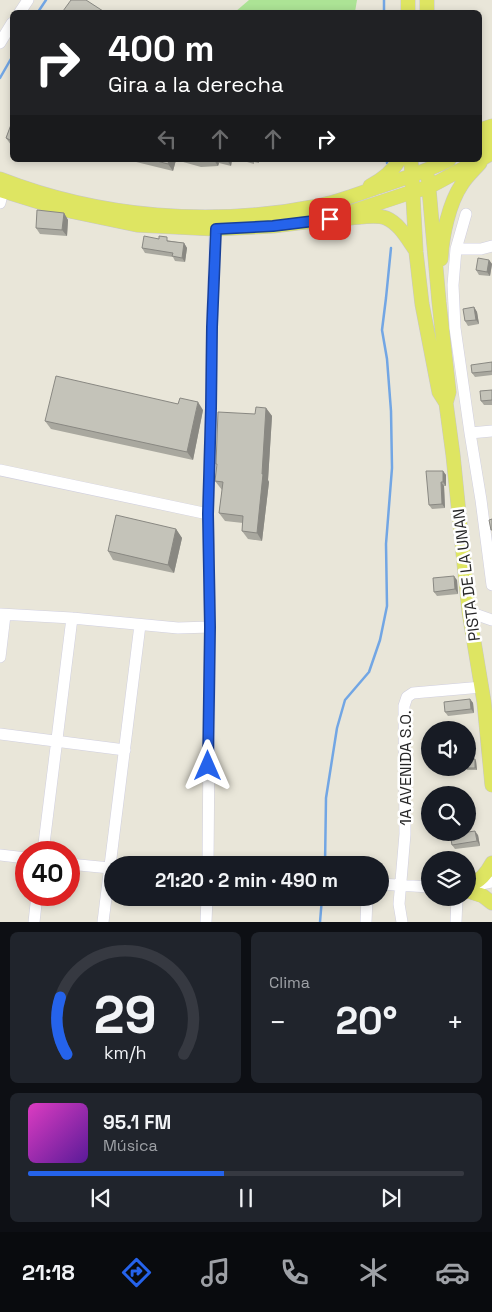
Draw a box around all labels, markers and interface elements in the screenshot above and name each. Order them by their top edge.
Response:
text: 400 m [108,27,214,71]
icon: right [25,30,90,95]
text: Gira a la derecha [108,70,284,98]
icon: left [153,125,181,153]
icon: ahead [206,125,234,153]
icon: ahead [259,125,287,153]
icon: right [312,125,340,153]
pin [309,198,351,240]
icon: arrive [316,205,344,233]
street label: PISTA DE LA UNAN [448,507,485,642]
street label: 1A AVENIDA S.O. [395,710,416,826]
map controls [421,721,476,906]
button: sound [421,721,476,776]
position arrow [181,739,233,791]
button: search [421,786,476,841]
speed limit sign: 40 [15,841,80,906]
button: layers [421,851,476,906]
text: 21:20 · 2 min · 490 m [155,868,338,893]
text: Clima [269,972,310,993]
text: 29 [94,982,157,1048]
text: 20° [335,997,398,1045]
text: − [269,1004,286,1040]
text: + [447,1004,464,1040]
text: km/h [104,1041,147,1064]
text: 95.1 FM [103,1110,171,1135]
text: Música [103,1135,158,1156]
icon: previous [87,1184,115,1212]
icon: pause [232,1184,260,1212]
icon: next [377,1184,405,1212]
icon: directions [119,1255,154,1290]
icon: music [198,1255,233,1290]
icon: phone [277,1255,312,1290]
icon: climate [356,1255,391,1290]
icon: car [435,1255,470,1290]
text: 21:18 [22,1258,75,1286]

